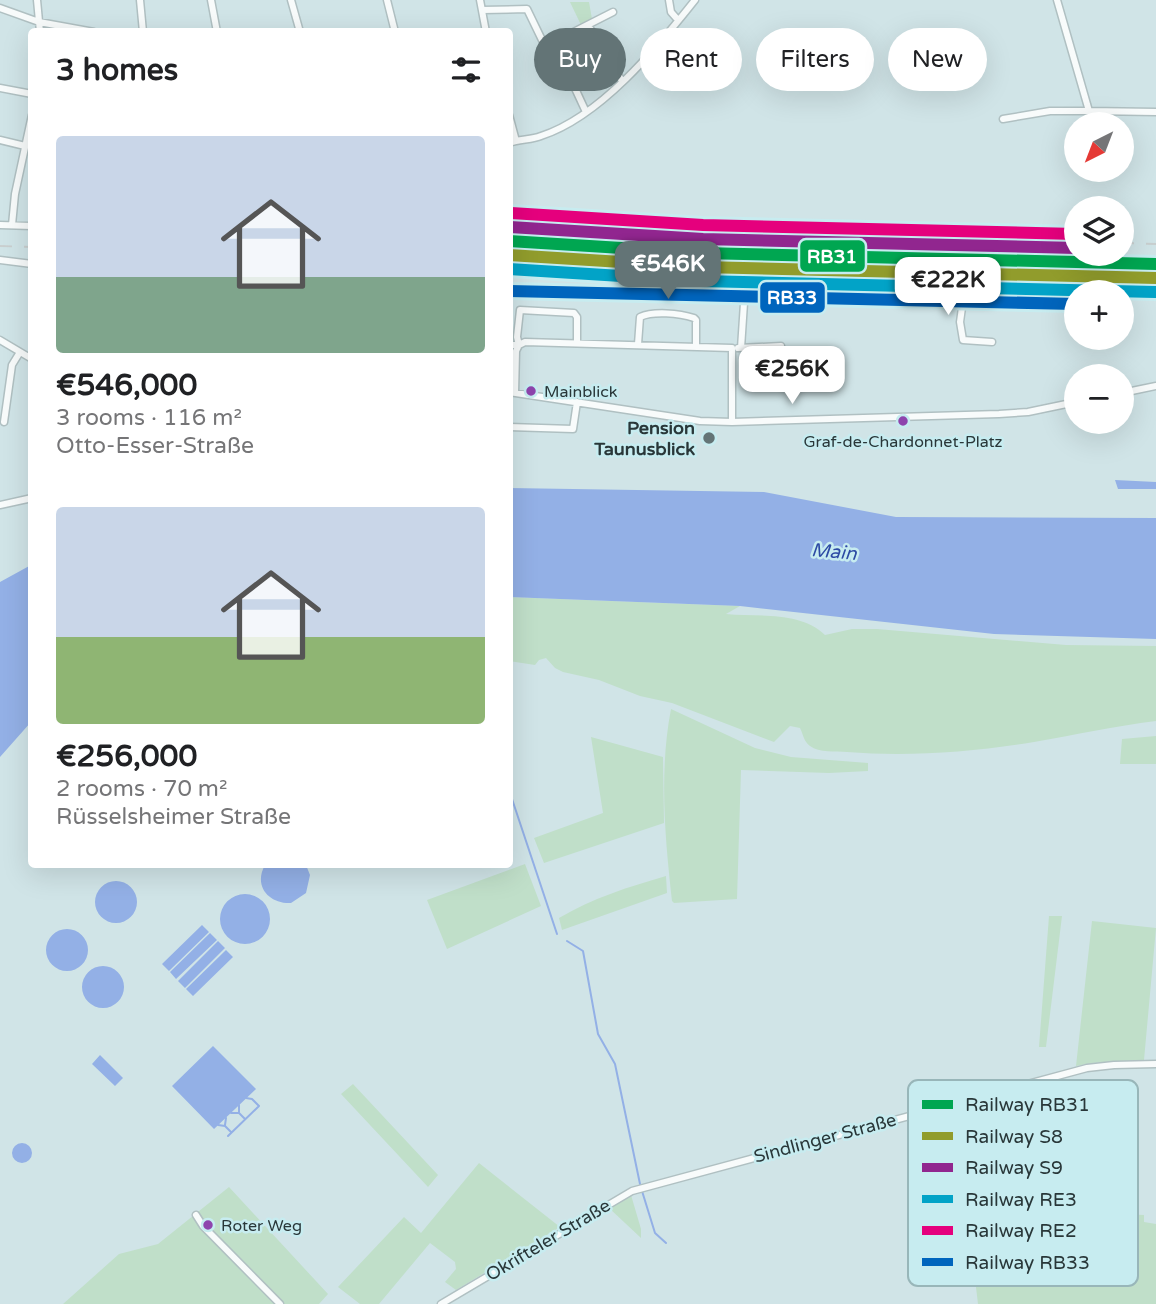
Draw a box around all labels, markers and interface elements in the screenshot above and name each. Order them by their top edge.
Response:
chip: Buy [534,28,626,91]
chip: Rent [640,28,742,91]
chip: Filters [756,28,874,91]
chip: New [888,28,987,91]
icon: filters [447,51,485,89]
text: 3 homes [56,52,178,89]
north arrow [1064,112,1134,182]
map controls [1064,112,1134,434]
icon: home [208,181,334,307]
button: layers [1064,196,1134,266]
line badge: RB31 [799,239,866,273]
pin: €546K [619,242,717,301]
text: RB31 [807,246,857,268]
text: €546K [631,250,705,278]
pin: €222K [899,258,997,317]
text: €222K [911,266,985,294]
button: + [1064,280,1134,350]
line badge: RB33 [759,281,826,314]
text: RB33 [767,287,817,309]
pin: €256K [743,346,841,406]
text: €256K [755,355,829,383]
button: − [1064,364,1134,434]
text: €546,000 [56,367,197,404]
place label: Mainblick [544,382,618,402]
marker: Mainblick [524,384,538,398]
text: 3 rooms · 116 m² [56,404,242,432]
marker: Graf-de-Chardonnet-Platz [896,414,910,428]
place label: Pension Taunusblick [593,417,695,460]
marker: Pension Taunusblick [701,430,717,446]
text: Otto-Esser-Straße [56,432,254,460]
place label: Graf-de-Chardonnet-Platz [803,432,1003,452]
water label: Main [810,539,858,565]
icon: home [208,552,334,678]
text: €256,000 [56,738,197,775]
text: 2 rooms · 70 m² [56,775,227,803]
text: Rüsselsheimer Straße [56,803,291,831]
legend [908,1080,1138,1286]
text: Railway RB31 [965,1094,1090,1116]
street label: Sindlinger Straße [751,1108,899,1168]
text: Railway S8 [965,1126,1063,1148]
text: Railway S9 [965,1157,1063,1179]
text: Railway RE3 [965,1189,1077,1211]
street label: Okrifteler Straße [482,1194,614,1286]
place label: Roter Weg [221,1216,302,1236]
marker: Roter Weg [201,1218,215,1232]
text: Railway RE2 [965,1220,1077,1242]
text: Railway RB33 [965,1252,1090,1274]

